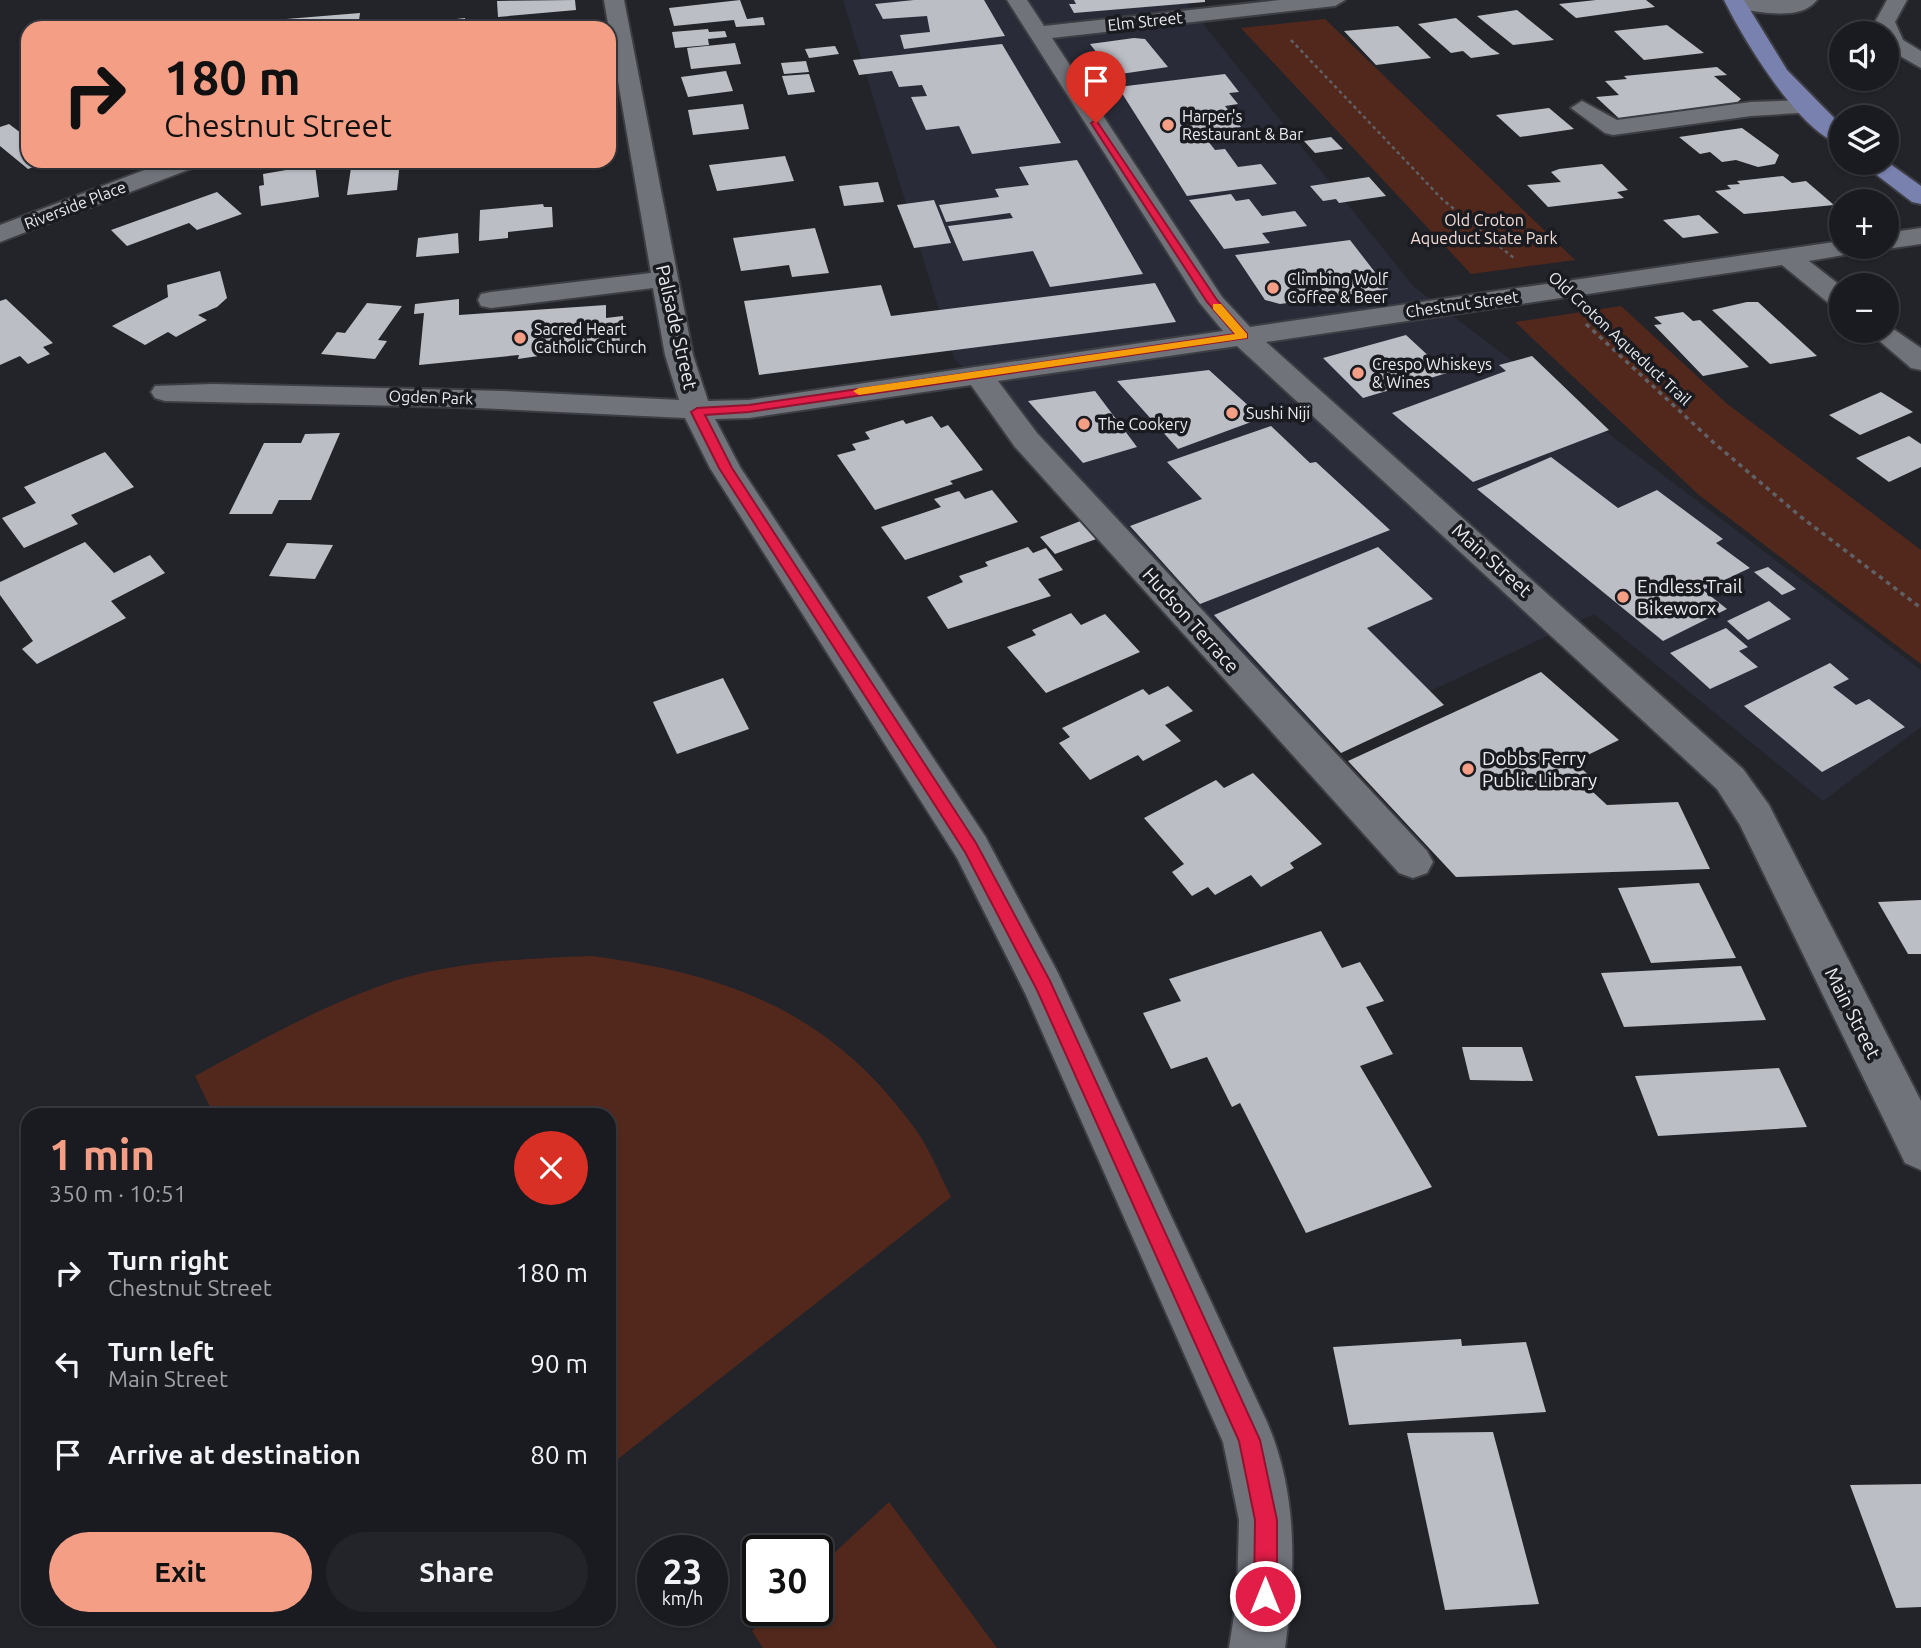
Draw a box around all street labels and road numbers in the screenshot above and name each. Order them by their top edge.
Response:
street label: Elm Street [1107,8,1184,34]
street label: Riverside Place [22,177,128,233]
street label: Palisade Street [652,262,702,392]
street label: Old Croton Aqueduct Trail [1545,267,1695,409]
street label: Chestnut Street [1404,287,1520,321]
street label: Ogden Park [389,387,473,407]
street label: Main Street [1448,519,1537,602]
street label: Hudson Terrace [1138,563,1244,677]
street label: Main Street [1821,964,1886,1063]

